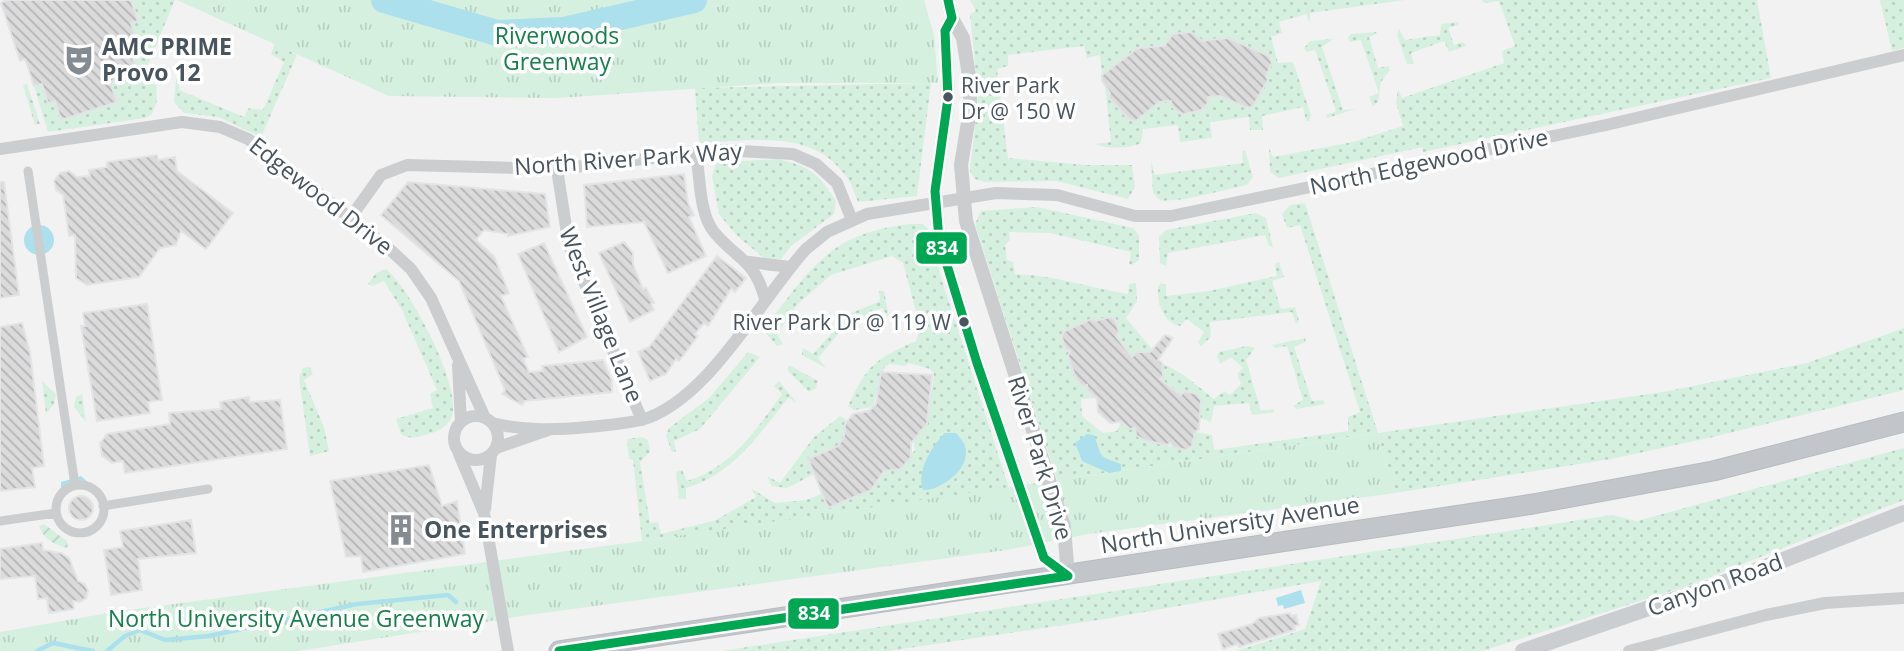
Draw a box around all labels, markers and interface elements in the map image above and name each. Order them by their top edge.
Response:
park label: Riverwoods Greenway [495,19,619,77]
place label: AMC PRIME Provo 12 [102,30,232,88]
theatre icon: AMC PRIME Provo 12 [62,43,96,77]
place label: River Park Dr @ 150 W [961,71,1076,125]
marker: River Park Dr @ 150 W [941,90,955,104]
street label: North Edgewood Drive [1307,120,1551,202]
street label: Edgewood Drive [243,129,400,261]
street label: North River Park Way [513,134,743,182]
street label: West Village Lane [552,222,652,407]
line badge: 834 [915,231,968,265]
text: 834 [926,235,958,261]
place label: River Park Dr @ 119 W [733,308,952,336]
marker: River Park Dr @ 119 W [957,315,971,329]
street label: River Park Drive [1001,372,1081,544]
street label: North University Avenue [1098,488,1362,560]
building icon: One Enterprises [384,513,418,547]
place label: One Enterprises [424,513,607,545]
street label: Canyon Road [1643,545,1787,623]
line badge: 834 [787,597,840,630]
text: 834 [798,600,830,626]
park label: North University Avenue Greenway [108,602,484,634]

